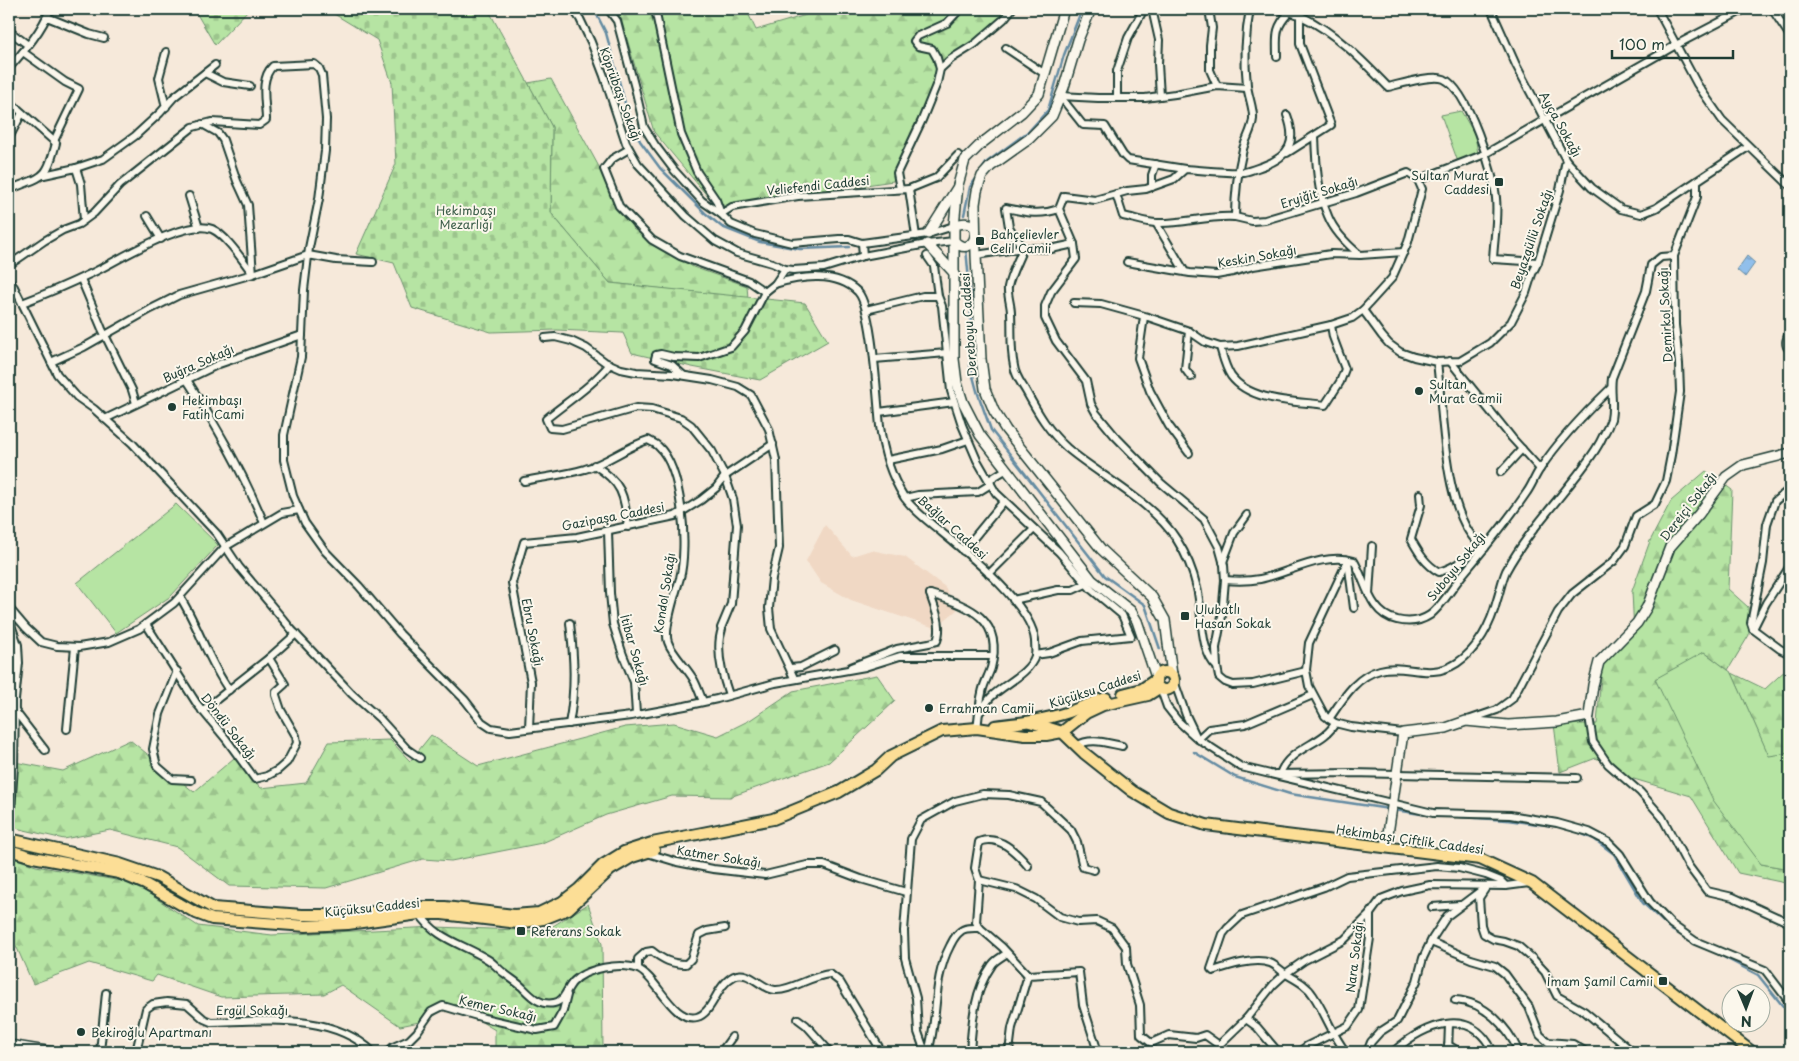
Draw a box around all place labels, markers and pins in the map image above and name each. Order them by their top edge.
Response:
place label: Sultan Murat Caddesi [1411,166,1489,198]
marker: Sultan Murat Caddesi [1493,176,1505,188]
place label: Bahçelievler Celil Camii [990,225,1060,257]
marker: Bahçelievler Celil Camii [974,235,986,247]
place label: Sultan Murat Camii [1429,375,1502,407]
marker: Sultan Murat Camii [1413,385,1425,397]
place label: Hekimbaşı Fatih Cami [182,391,245,423]
marker: Hekimbaşı Fatih Cami [166,401,178,413]
place label: Ulubatlı Hasan Sokak [1195,600,1272,632]
marker: Ulubatlı Hasan Sokak [1179,610,1191,622]
place label: Errahman Camii [939,699,1034,717]
marker: Errahman Camii [923,702,935,714]
place label: Referans Sokak [531,922,622,940]
marker: Referans Sokak [515,925,527,937]
place label: İmam Şamil Camii [1547,972,1653,990]
marker: İmam Şamil Camii [1657,975,1669,987]
place label: Bekiroğlu Apartmanı [91,1023,212,1041]
marker: Bekiroğlu Apartmanı [75,1026,87,1038]

